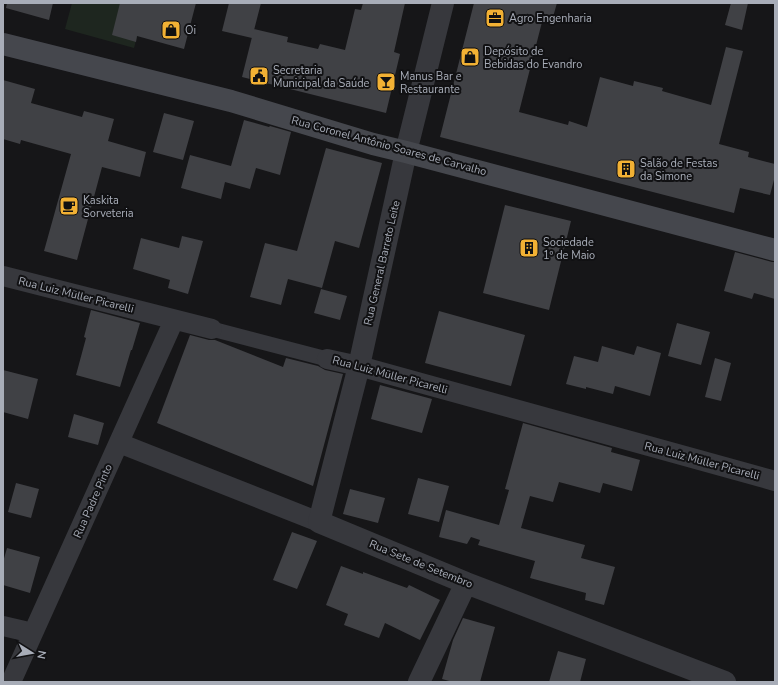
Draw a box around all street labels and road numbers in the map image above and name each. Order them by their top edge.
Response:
street label: Rua Coronel Antônio Soares de Carvalho [290,113,488,179]
street label: Rua General Barreto Leite [360,199,404,327]
street label: Rua Luiz Müller Picarelli [17,273,135,317]
street label: Rua Luiz Müller Picarelli [331,352,449,398]
street label: Rua Luiz Müller Picarelli [643,438,761,484]
street label: Rua Padre Pinto [70,462,116,540]
street label: Rua Sete de Setembro [367,536,475,592]

